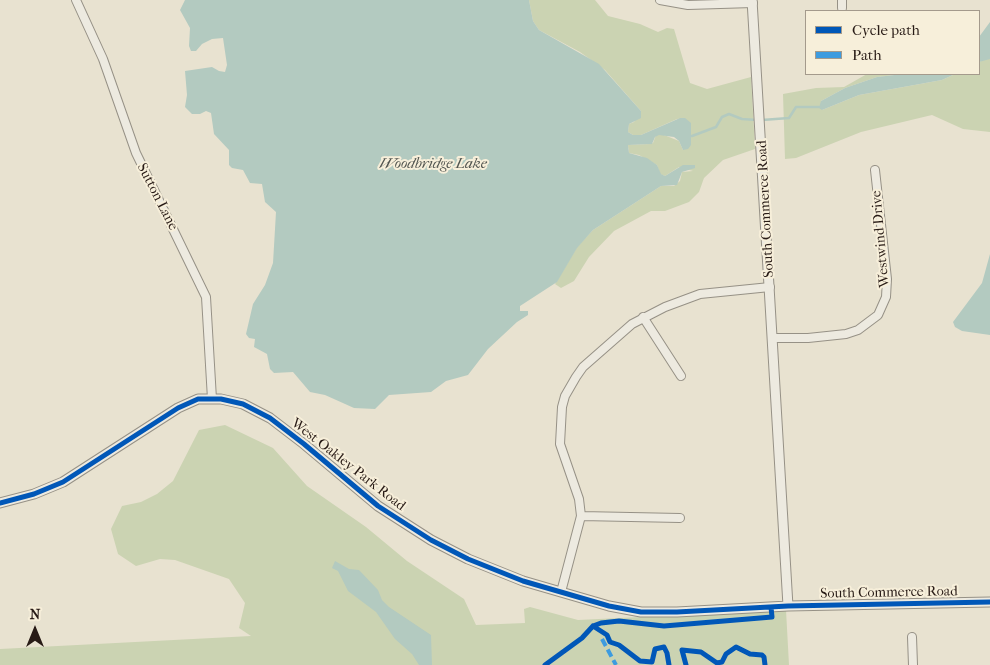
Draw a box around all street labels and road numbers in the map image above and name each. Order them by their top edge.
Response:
street label: South Commerce Road [754,140,778,278]
street label: Sutton Lane [133,161,181,233]
street label: Westwind Drive [868,190,894,288]
street label: West Oakley Park Road [287,415,409,515]
street label: South Commerce Road [820,583,958,603]

